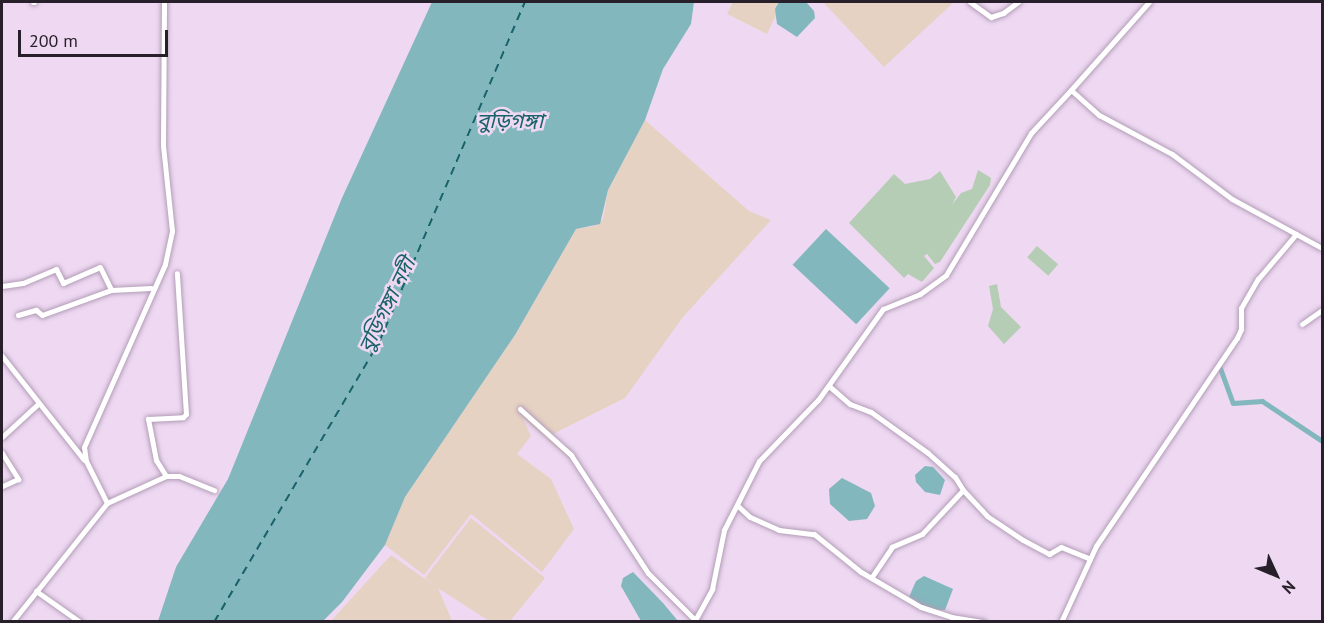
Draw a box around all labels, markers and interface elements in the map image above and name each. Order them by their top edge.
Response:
scale bar [21,18,171,56]
text: 200 m [29,29,78,52]
water label: বুড়িগঙ্গা [477,108,543,134]
water label: বুড়িগঙ্গা নদী [353,254,421,356]
north arrow [1246,545,1306,605]
text: N [1278,577,1300,598]

